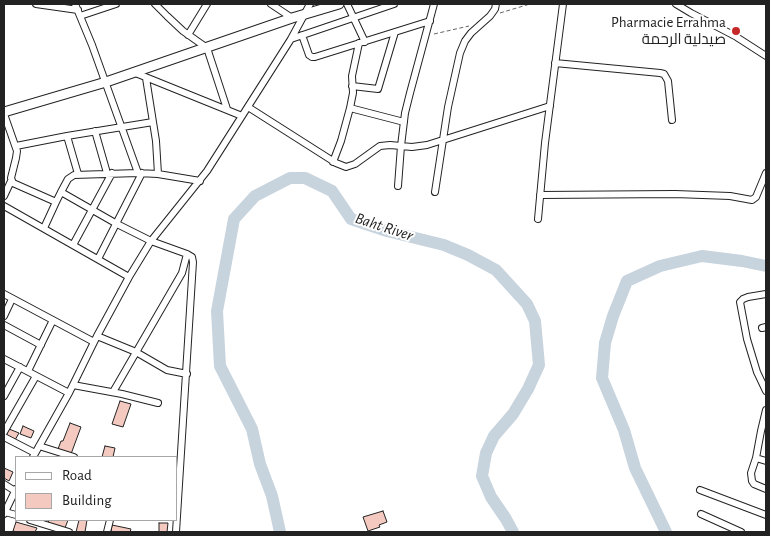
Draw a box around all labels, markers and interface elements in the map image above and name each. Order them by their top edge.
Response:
place label: Pharmacie Errahma صيدلية الرحمة [611,13,726,48]
marker: Pharmacie Errahma صيدلية الرحمة [730,25,742,37]
water label: Baht River [353,209,415,245]
legend [15,456,178,521]
text: Road [62,468,92,483]
text: Building [62,493,112,508]

